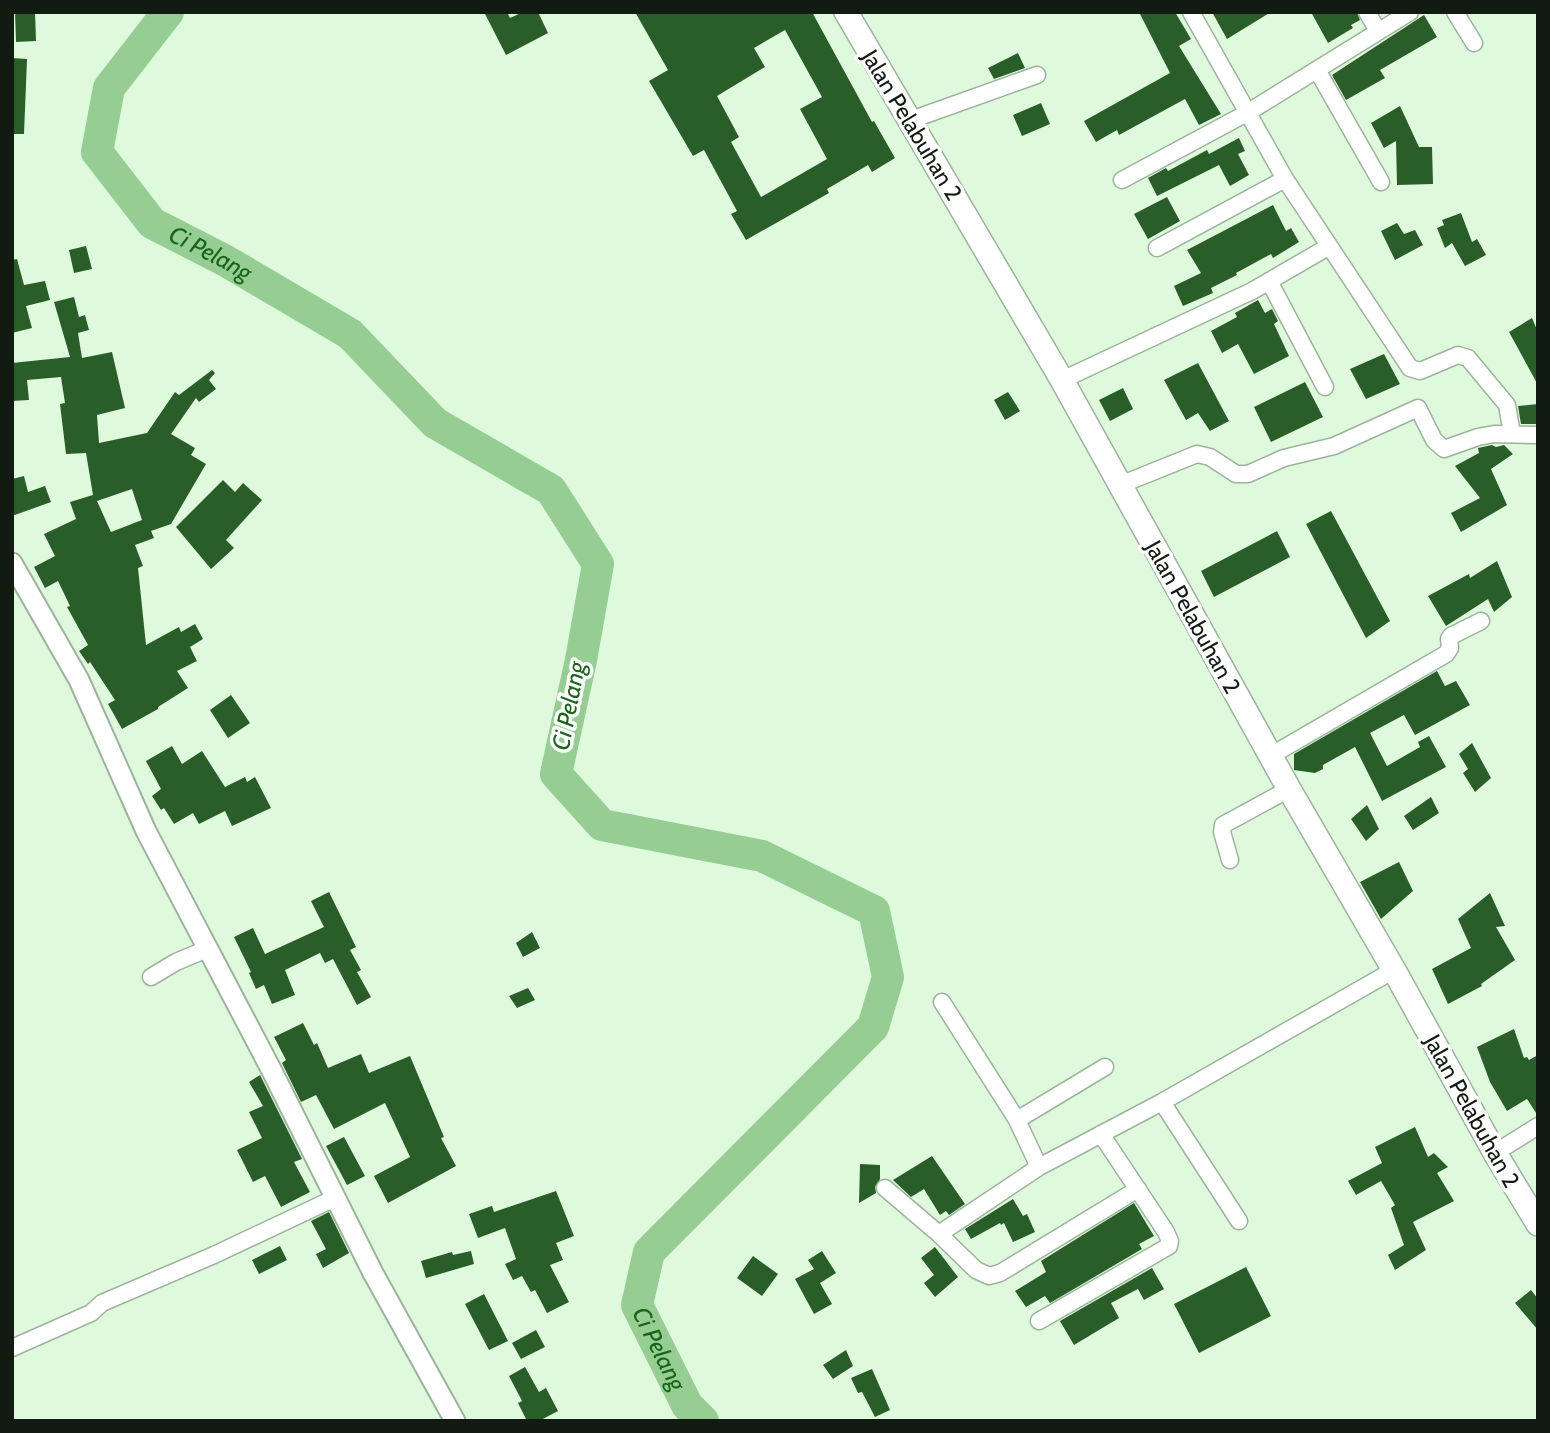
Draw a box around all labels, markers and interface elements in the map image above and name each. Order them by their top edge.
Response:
street label: Jalan Pelabuhan 2 [856,44,968,205]
water label: Ci Pelang [164,219,258,288]
street label: Jalan Pelabuhan 2 [1139,535,1247,698]
water label: Ci Pelang [546,658,591,753]
street label: Jalan Pelabuhan 2 [1418,1029,1526,1192]
water label: Ci Pelang [626,1302,693,1396]

